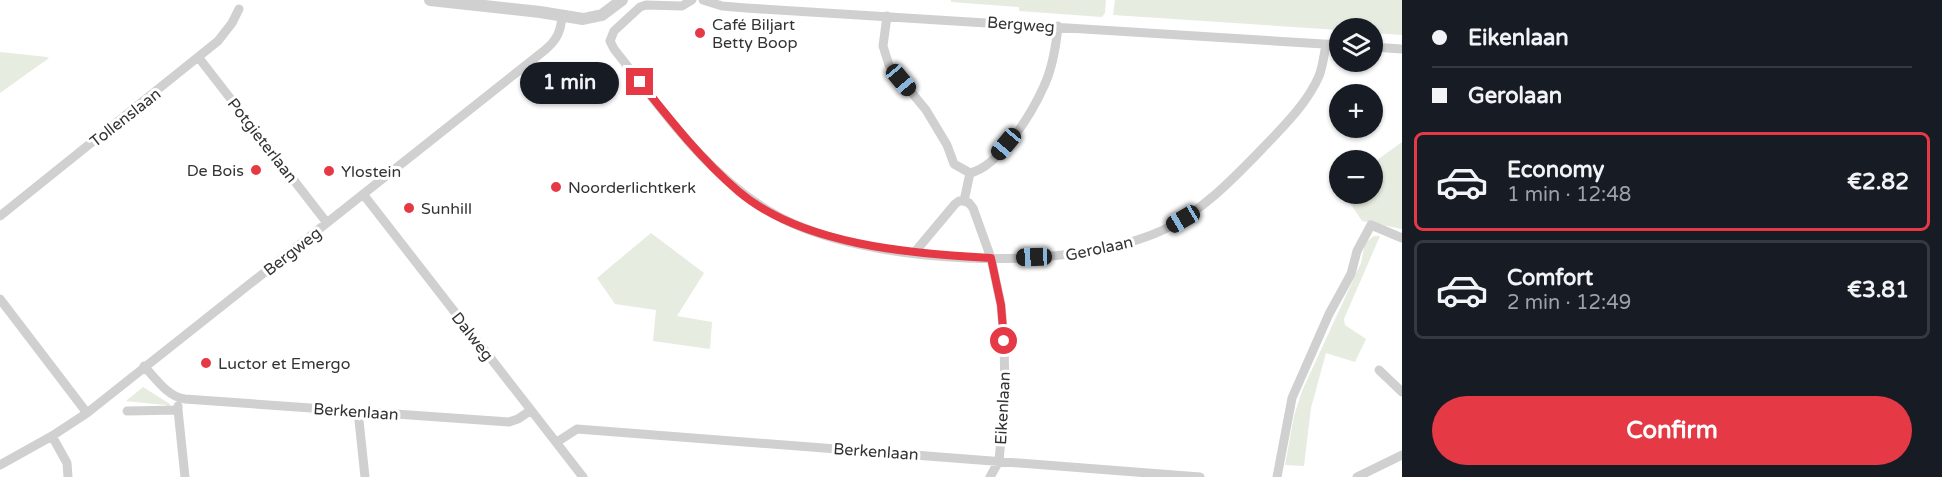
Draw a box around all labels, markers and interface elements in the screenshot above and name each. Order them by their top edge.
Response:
street label: Bergweg [986,13,1055,37]
place label: Café Biljart Betty Boop [712,15,798,53]
map controls [1329,18,1383,204]
button: layers [1329,18,1383,72]
text: Eikenlaan [1468,25,1569,51]
marker: Café Biljart Betty Boop [693,26,707,40]
car [883,60,919,100]
callout: 1 min [520,61,619,103]
route end [626,68,653,95]
text: 1 min [543,71,596,95]
text: Gerolaan [1468,83,1562,109]
street label: Tollenslaan [86,84,165,152]
button: + [1329,84,1383,138]
street label: Potgieterlaan [223,94,302,187]
car [988,124,1024,164]
button: − [1329,150,1383,204]
icon: car [1435,155,1489,209]
text: Economy [1507,157,1604,183]
place label: De Bois [187,161,244,181]
place label: Ylostein [341,162,401,182]
marker: De Bois [249,163,263,177]
marker: Ylostein [322,164,336,178]
text: €2.82 [1847,169,1909,195]
place label: Noorderlichtkerk [568,178,696,198]
marker: Noorderlichtkerk [549,180,563,194]
text: 1 min · 12:48 [1507,183,1631,207]
place label: Sunhill [421,199,472,219]
marker: Sunhill [402,201,416,215]
car [1163,202,1203,236]
street label: Bergweg [260,223,325,281]
street label: Gerolaan [1064,232,1135,266]
car [1016,247,1052,267]
icon: car [1435,263,1489,317]
text: Comfort [1507,265,1593,291]
text: €3.81 [1847,277,1909,303]
text: 2 min · 12:49 [1507,291,1631,315]
street label: Dalweg [447,308,497,365]
route start [990,327,1017,354]
place label: Luctor et Emergo [218,354,350,374]
marker: Luctor et Emergo [199,356,213,370]
street label: Eikenlaan [991,371,1015,445]
button: Confirm [1432,396,1912,465]
street label: Berkenlaan [313,399,399,425]
street label: Berkenlaan [833,439,919,465]

